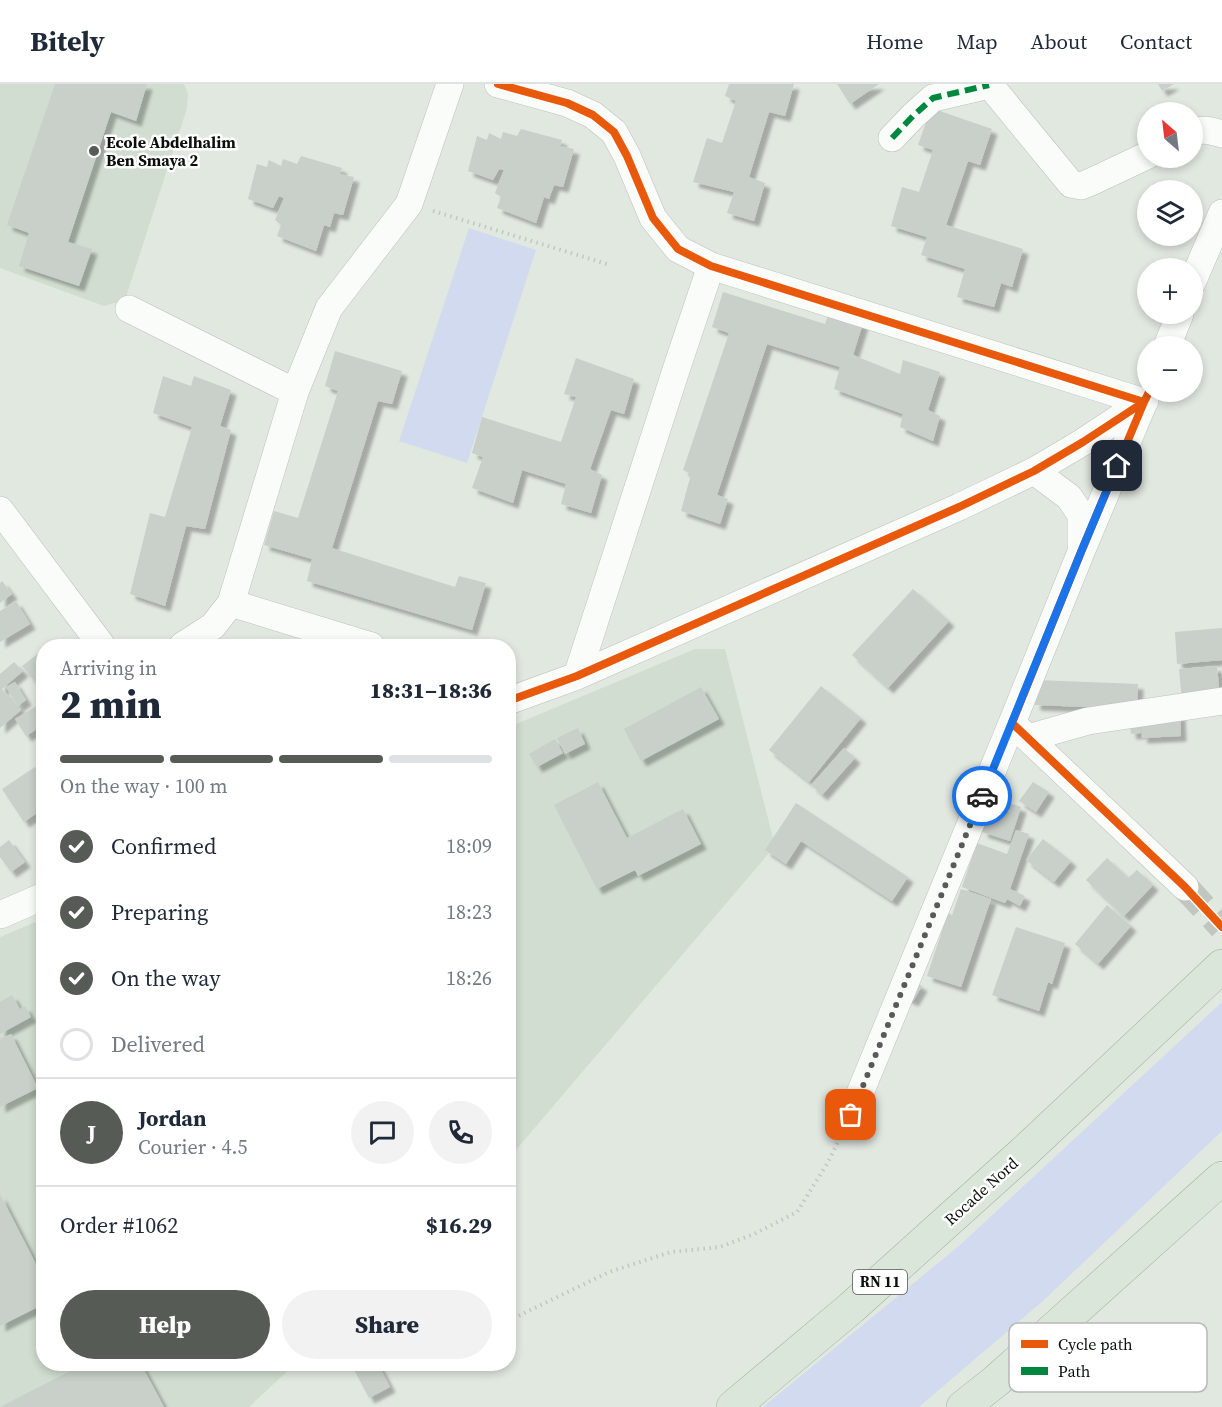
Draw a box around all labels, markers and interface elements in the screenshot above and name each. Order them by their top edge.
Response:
text: Bitely [30,22,105,60]
text: Home [866,27,924,56]
text: Map [957,27,998,56]
text: About [1031,27,1087,56]
text: Contact [1120,27,1192,56]
north arrow [1137,102,1203,168]
map controls [1137,102,1203,402]
place label: Ecole Abdelhalim Ben Smaya 2 [106,131,236,171]
marker: Ecole Abdelhalim Ben Smaya 2 [87,144,101,158]
button: layers [1137,180,1203,246]
button: + [1137,258,1203,324]
button: − [1137,336,1203,402]
pin [1091,440,1142,491]
icon: home [1100,449,1133,482]
text: Arriving in [60,654,157,682]
text: 18:31–18:36 [370,675,492,705]
text: 2 min [60,678,162,731]
courier [952,766,1012,826]
text: On the way · 100 m [60,772,227,800]
icon: car [966,780,999,813]
icon: check [60,830,93,863]
text: Confirmed [111,831,216,861]
text: 18:09 [446,832,492,860]
icon: check [60,896,93,929]
text: Preparing [111,897,208,927]
text: 18:23 [446,898,492,926]
icon: check [60,962,93,995]
text: On the way [111,963,220,993]
text: 18:26 [446,964,492,992]
text: Delivered [111,1029,205,1059]
pin [825,1089,876,1140]
icon: bag [834,1098,867,1131]
button: chat [351,1101,414,1164]
button: phone [429,1101,492,1164]
text: Jordan [138,1103,206,1133]
text: J [87,1117,96,1147]
text: Courier · 4.5 [138,1133,247,1161]
street label: Rocade Nord [939,1152,1023,1230]
text: Order #1062 [60,1210,178,1240]
text: $16.29 [426,1210,492,1240]
road number: RN 11 [853,1270,907,1294]
button: Help [60,1290,270,1359]
button: Share [282,1290,492,1359]
legend [1009,1323,1207,1392]
text: Cycle path [1058,1333,1133,1355]
text: Path [1058,1360,1091,1382]

